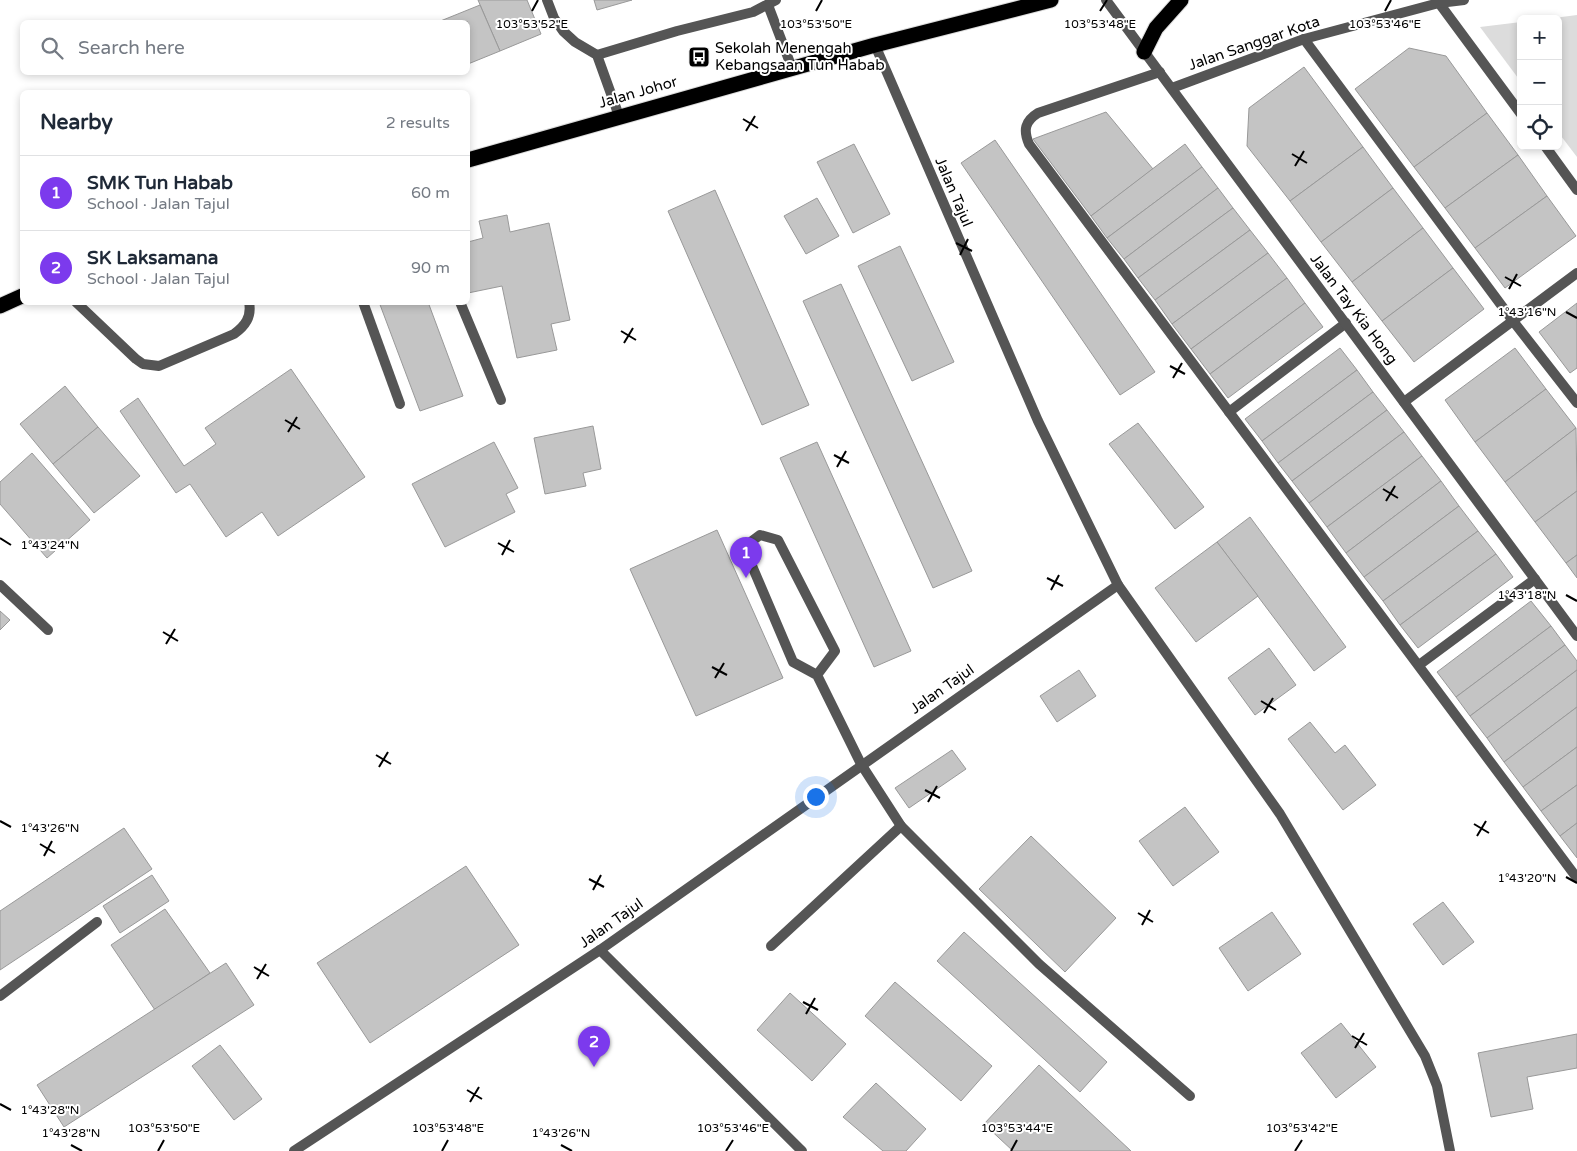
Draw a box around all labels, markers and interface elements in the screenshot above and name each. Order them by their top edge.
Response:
street label: Jalan Sanggar Kota [1186,12,1322,74]
map controls [1517,15,1562,150]
button: + [1517,15,1562,60]
text: 103°53'52"E [496,17,569,31]
text: 103°53'50"E [780,17,853,31]
text: 103°53'48"E [1064,17,1137,31]
text: 103°53'46"E [1349,17,1422,31]
search box [20,20,470,75]
icon: search [38,34,66,62]
text: Search here [78,37,185,59]
place label: Sekolah Menengah Kebangsaan Tun Habab [715,39,885,74]
bus stop icon: Sekolah Menengah Kebangsaan Tun Habab [687,45,711,69]
button: − [1517,60,1562,105]
street label: Jalan Johor [597,72,680,112]
button: locate [1517,105,1562,150]
text: Nearby [40,110,113,135]
text: 2 results [386,113,450,133]
street label: Jalan Tajul [931,155,977,229]
text: SMK Tun Habab [87,172,233,194]
text: 1 [51,183,61,203]
text: 60 m [411,183,450,203]
text: School · Jalan Tajul [87,194,230,214]
text: SK Laksamana [87,247,218,269]
street label: Jalan Tay Kia Hong [1307,250,1401,368]
text: 2 [51,258,61,278]
text: 90 m [411,258,450,278]
text: School · Jalan Tajul [87,269,230,289]
text: 1°43'16"N [1498,305,1556,319]
pin: 1 [730,537,762,578]
text: 1°43'24"N [21,538,79,552]
text: 1°43'18"N [1498,588,1556,602]
street label: Jalan Tajul [907,660,977,718]
your location [803,784,829,810]
text: 1°43'26"N [21,821,79,835]
text: 1°43'20"N [1498,871,1556,885]
street label: Jalan Tajul [576,894,646,952]
pin: 2 [578,1026,610,1067]
text: 1°43'28"N [21,1103,79,1117]
text: 103°53'50"E [128,1121,201,1135]
text: 103°53'48"E [412,1121,485,1135]
text: 103°53'46"E [697,1121,770,1135]
text: 103°53'44"E [981,1121,1054,1135]
text: 103°53'42"E [1266,1121,1339,1135]
text: 1°43'28"N [42,1126,100,1140]
text: 1°43'26"N [532,1126,590,1140]

